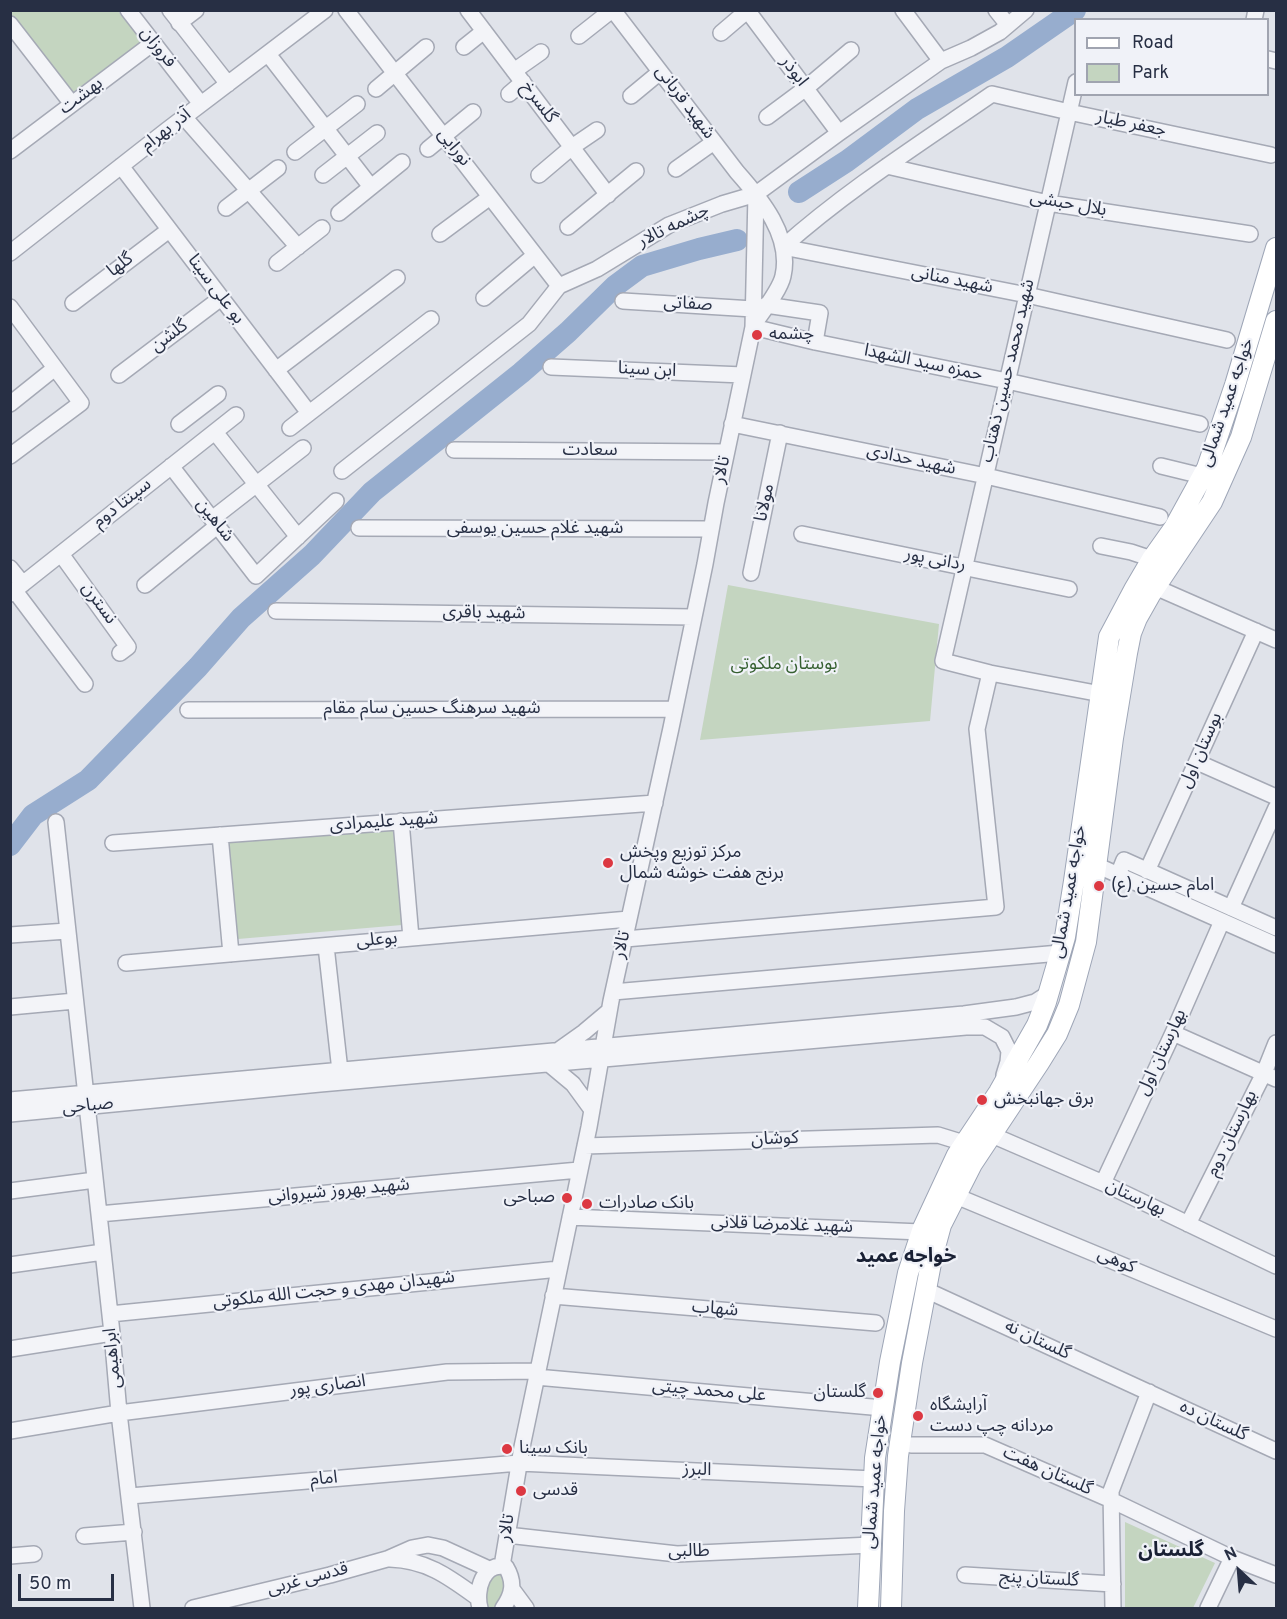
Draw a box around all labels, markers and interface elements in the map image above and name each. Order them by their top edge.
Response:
legend [1074,18,1269,96]
street label: فروزان [134,23,180,73]
text: Road [1132,32,1174,55]
street label: ابوذر [775,52,811,92]
street label: شهید قربانی [649,62,719,144]
text: Park [1132,62,1169,85]
street label: بهشت [56,74,108,120]
street label: گلسرخ [515,78,561,128]
street label: آذر بهرام [138,105,196,157]
street label: جعفر طیار [1094,107,1168,143]
street label: نورایی [431,125,475,171]
street label: بلال حبشی [1028,188,1108,222]
street label: چشمه تالار [635,200,713,254]
street label: گلها [104,249,138,283]
street label: بو علی سینا [182,251,248,329]
street label: شهید منانی [909,263,995,299]
street label: شهید محمد حسین ذهتاب [977,277,1041,465]
street label: صفاتی [663,293,713,317]
street label: گلشن [147,316,193,358]
place label: چشمه [769,324,814,346]
marker: چشمه [750,328,764,342]
street label: خواجه عمید شمالی [1196,336,1260,470]
street label: حمزه سید الشهدا [862,341,984,387]
street label: ابن سینا [617,359,677,383]
street label: سعادت [562,440,618,462]
street label: شهید حدادی [865,441,957,481]
street label: تالار [710,454,736,486]
street label: سپنتا دوم [89,474,157,534]
street label: مولانا [751,482,781,524]
street label: شاهین [190,495,238,547]
street label: شهید غلام حسین یوسفی [447,518,623,540]
street label: ردانی پور [903,545,967,577]
street label: نسترن [76,579,120,629]
street label: شهید باقری [442,602,526,626]
park label: بوستان ملکوتی [730,654,838,676]
street label: شهید سرهنگ حسین سام مقام [323,698,541,720]
street label: بوستان اول [1176,710,1228,792]
street label: شهید علیمرادی [329,808,439,838]
street label: خواجه عمید شمالی [1048,824,1092,960]
place label: مرکز توزیع وپخش برنج هفت خوشه شمال [620,842,784,884]
marker: مرکز توزیع وپخش برنج هفت خوشه شمال [601,856,615,870]
place label: امام حسین (ع) [1111,875,1214,897]
marker: امام حسین (ع) [1092,879,1106,893]
street label: بوعلی [356,928,398,954]
street label: تالار [610,929,636,961]
street label: بهارستان اول [1134,1006,1192,1100]
street label: بهارستان دوم [1203,1087,1263,1181]
place label: برق جهانبخش [994,1089,1094,1111]
marker: برق جهانبخش [975,1093,989,1107]
street label: صباحی [61,1094,115,1120]
street label: کوشان [751,1128,799,1152]
street label: شهید بهروز شیروانی [267,1175,411,1209]
street label: بهارستان [1102,1176,1168,1222]
place label: صباحی [503,1187,555,1209]
marker: صباحی [560,1191,574,1205]
place label: بانک صادرات [599,1193,694,1215]
marker: بانک صادرات [580,1197,594,1211]
street label: شهید غلامرضا قلانی [711,1213,853,1239]
street label: کوهی [1094,1244,1138,1280]
district label: خواجه عمید [856,1246,956,1270]
street label: شهیدان مهدی و حجت الله ملکوتی [212,1268,456,1314]
street label: شهاب [691,1297,739,1323]
street label: گلستان نه [1001,1316,1073,1366]
street label: ابراهیمی [101,1327,127,1389]
street label: انصاری پور [289,1372,367,1402]
street label: علی محمد چیتی [651,1376,767,1408]
place label: گلستان [814,1382,866,1404]
marker: گلستان [871,1386,885,1400]
place label: آرایشگاه مردانه چپ دست [930,1395,1054,1438]
street label: گلستان ده [1176,1397,1250,1447]
marker: آرایشگاه مردانه چپ دست [911,1409,925,1423]
street label: خواجه عمید شمالی [859,1414,893,1550]
place label: بانک سینا [519,1438,588,1460]
marker: بانک سینا [500,1442,514,1456]
street label: گلستان هفت [999,1443,1095,1501]
street label: البرز [682,1460,712,1482]
street label: امام [309,1468,339,1492]
place label: قدسی [533,1480,578,1502]
marker: قدسی [514,1484,528,1498]
street label: تالار [495,1513,521,1543]
district label: گلستان [1138,1540,1204,1564]
street label: طالبی [668,1541,710,1563]
north arrow [1209,1541,1269,1601]
text: N [1222,1543,1241,1566]
street label: قدسی غربی [265,1559,351,1601]
scale bar [21,1562,117,1600]
street label: گلستان پنج [999,1567,1079,1593]
text: 50 m [29,1573,71,1596]

